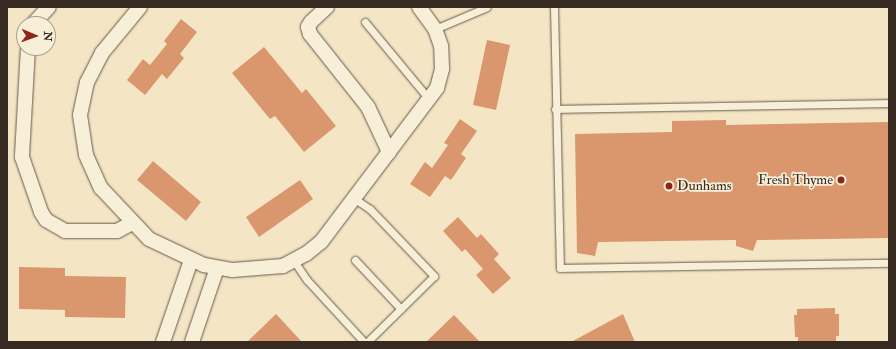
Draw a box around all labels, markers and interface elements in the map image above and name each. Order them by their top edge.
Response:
north arrow [16,16,56,56]
text: N [41,31,54,42]
place label: Fresh Thyme [758,172,833,188]
marker: Fresh Thyme [836,175,846,185]
place label: Dunhams [677,178,732,194]
marker: Dunhams [664,181,674,191]

